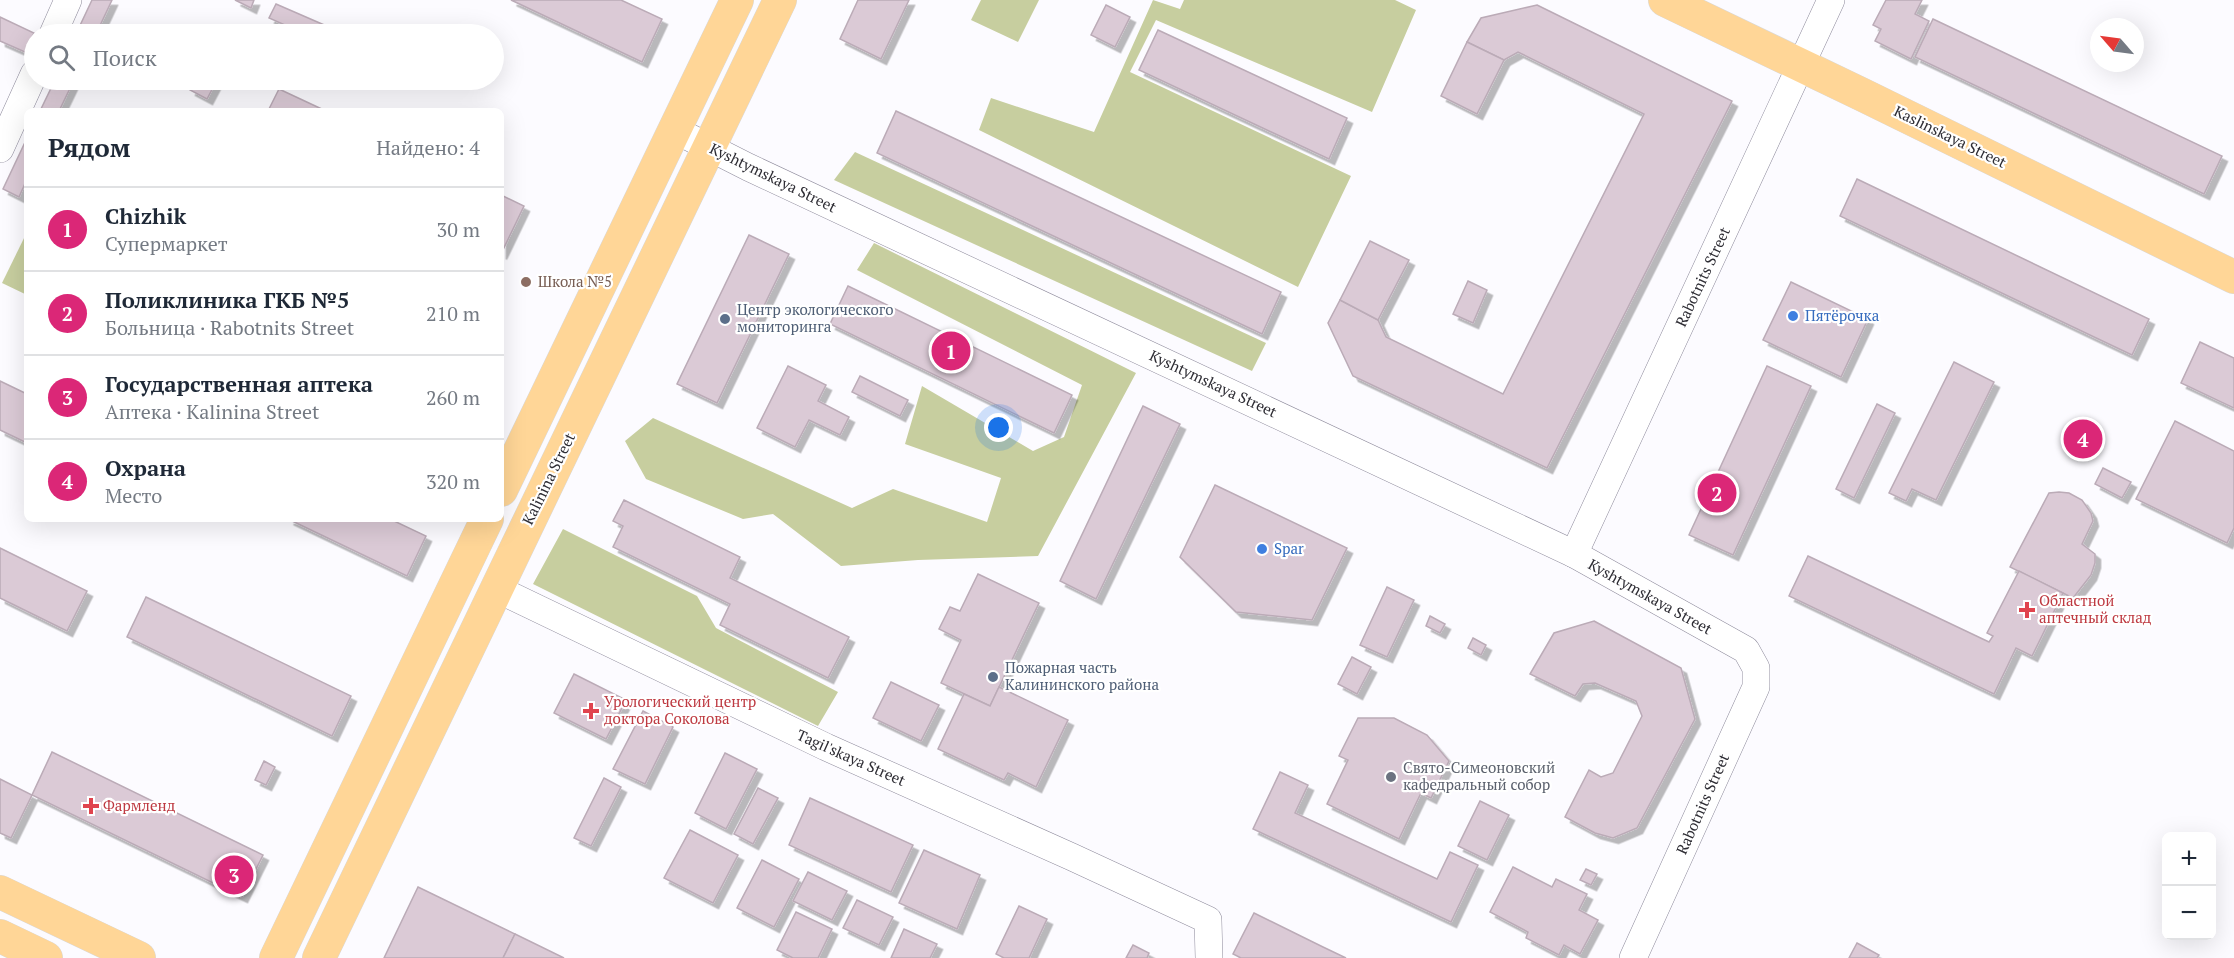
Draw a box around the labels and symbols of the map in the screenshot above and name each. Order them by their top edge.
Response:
north arrow [2090,18,2144,72]
street label: Kaslinskaya Street [1891,100,2010,172]
street label: Kyshtymskaya Street [707,138,840,217]
street label: Rabotnits Street [1670,223,1734,330]
place label: Школа №5 [538,271,612,291]
marker: Школа №5 [519,275,533,289]
place label: Центр экологического мониторинга [737,299,893,336]
place label: Пятёрочка [1805,305,1880,325]
marker: Пятёрочка [1786,309,1800,323]
marker: Центр экологического мониторинга [718,312,732,326]
pin: 1 [932,328,970,374]
street label: Kyshtymskaya Street [1146,345,1281,422]
your location [984,413,1013,442]
pin: 4 [2064,416,2102,462]
street label: Kalinina Street [517,429,579,528]
pin: 2 [1698,470,1736,516]
place label: Spar [1274,538,1304,558]
marker: Spar [1255,542,1269,556]
street label: Kyshtymskaya Street [1585,554,1716,639]
place label: Областной аптечный склад [2039,590,2152,627]
marker: Областной аптечный склад [2020,603,2034,617]
place label: Пожарная часть Калининского района [1005,657,1159,694]
marker: Пожарная часть Калининского района [986,670,1000,684]
place label: Урологический центр доктора Соколова [604,691,756,728]
marker: Урологический центр доктора Соколова [582,702,600,720]
street label: Tagil'skaya Street [794,724,909,790]
street label: Rabotnits Street [1671,750,1733,857]
place label: Свято-Симеоновский кафедральный собор [1403,757,1555,794]
marker: Свято-Симеоновский кафедральный собор [1384,770,1398,784]
place label: Фармленд [103,795,176,815]
marker: Фармленд [84,799,98,813]
pin: 3 [214,852,254,898]

